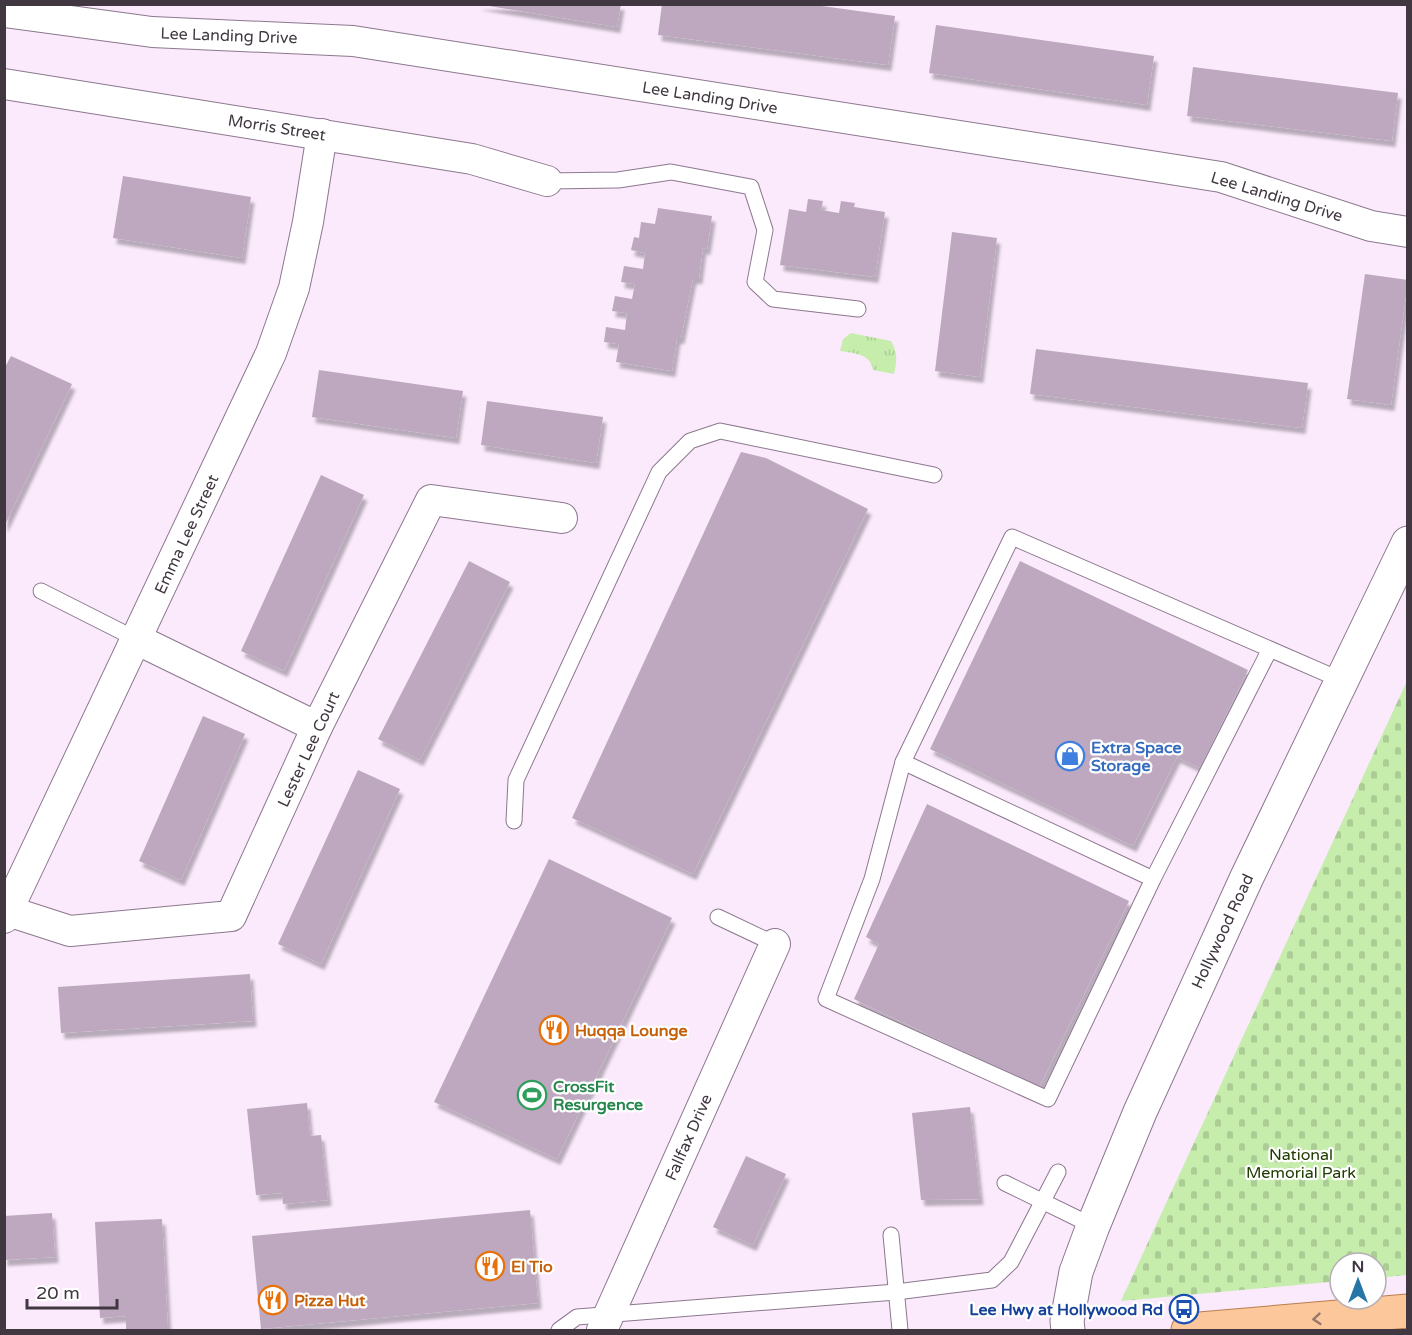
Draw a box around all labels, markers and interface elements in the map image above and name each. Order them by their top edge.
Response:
street label: Lee Landing Drive [160,24,298,48]
street label: Lee Landing Drive [641,77,779,119]
street label: Morris Street [226,110,327,146]
street label: Lee Landing Drive [1208,167,1345,227]
street label: Emma Lee Street [150,471,223,597]
street label: Lester Lee Court [273,688,344,810]
place label: Extra Space Storage [1091,738,1182,776]
shop icon: Extra Space Storage [1054,740,1086,772]
street label: Hollywood Road [1188,871,1258,992]
restaurant icon: Huqqa Lounge [538,1014,570,1046]
place label: Huqqa Lounge [575,1021,688,1041]
place label: CrossFit Resurgence [553,1077,643,1115]
sports icon: CrossFit Resurgence [516,1079,548,1111]
street label: Fallfax Drive [661,1091,717,1184]
park label: National Memorial Park [1246,1145,1356,1183]
restaurant icon: El Tio [474,1250,506,1282]
north arrow [1328,1251,1388,1311]
place label: El Tio [511,1257,553,1277]
text: N [1352,1257,1364,1277]
scale bar [27,1272,117,1310]
text: 20 m [36,1282,80,1304]
restaurant icon: Pizza Hut [257,1284,289,1316]
place label: Pizza Hut [294,1291,366,1311]
bus stop icon: Lee Hwy at Hollywood Rd [1168,1293,1200,1325]
place label: Lee Hwy at Hollywood Rd [969,1300,1163,1320]
one-way arrow [1312,1312,1321,1325]

